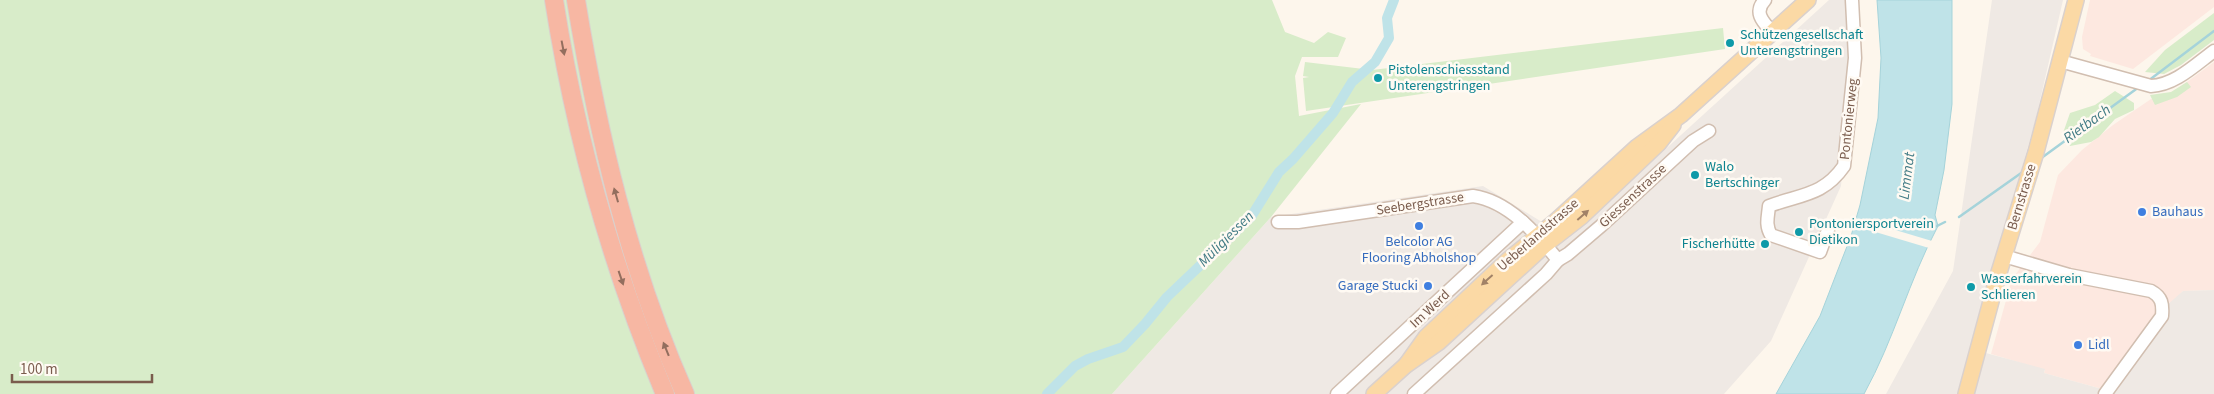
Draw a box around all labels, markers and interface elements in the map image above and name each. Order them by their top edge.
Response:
place label: Schützengesellschaft Unterengstringen [1740,25,1864,61]
marker: Schützengesellschaft Unterengstringen [1724,37,1736,49]
one-way arrow [559,40,567,56]
place label: Pistolenschiessstand Unterengstringen [1388,60,1510,96]
marker: Pistolenschiessstand Unterengstringen [1372,72,1384,84]
street label: Pontonierweg [1835,77,1863,161]
water label: Rietbach [2059,100,2115,148]
water label: Limmat [1894,150,1920,201]
place label: Walo Bertschinger [1705,157,1779,193]
street label: Giessenstrasse [1595,159,1671,233]
street label: Bernstrasse [2002,161,2042,233]
marker: Walo Bertschinger [1689,169,1701,181]
one-way arrow [611,187,619,202]
street label: Seebergstrasse [1375,187,1465,221]
street label: Ueberlandstrasse [1493,194,1583,276]
place label: Bauhaus [2152,202,2203,222]
water label: Müligiessen [1193,206,1259,272]
marker: Bauhaus [2136,206,2148,218]
one-way arrow [1577,209,1590,220]
place label: Pontoniersportverein Dietikon [1809,214,1934,250]
marker: Belcolor AG Flooring Abholshop [1413,220,1425,232]
marker: Pontoniersportverein Dietikon [1793,226,1805,238]
place label: Belcolor AG Flooring Abholshop [1362,232,1476,268]
place label: Fischerhütte [1682,234,1755,254]
marker: Fischerhütte [1759,238,1771,250]
place label: Wasserfahrverein Schlieren [1981,269,2082,305]
one-way arrow [617,271,625,286]
one-way arrow [1482,274,1494,286]
place label: Garage Stucki [1338,276,1418,296]
marker: Garage Stucki [1422,280,1434,292]
marker: Wasserfahrverein Schlieren [1965,281,1977,293]
street label: Im Werd [1405,285,1455,333]
place label: Lidl [2088,335,2110,355]
marker: Lidl [2072,339,2084,351]
one-way arrow [662,341,670,356]
scale bar [12,352,152,384]
text: 100 m [20,359,58,380]

